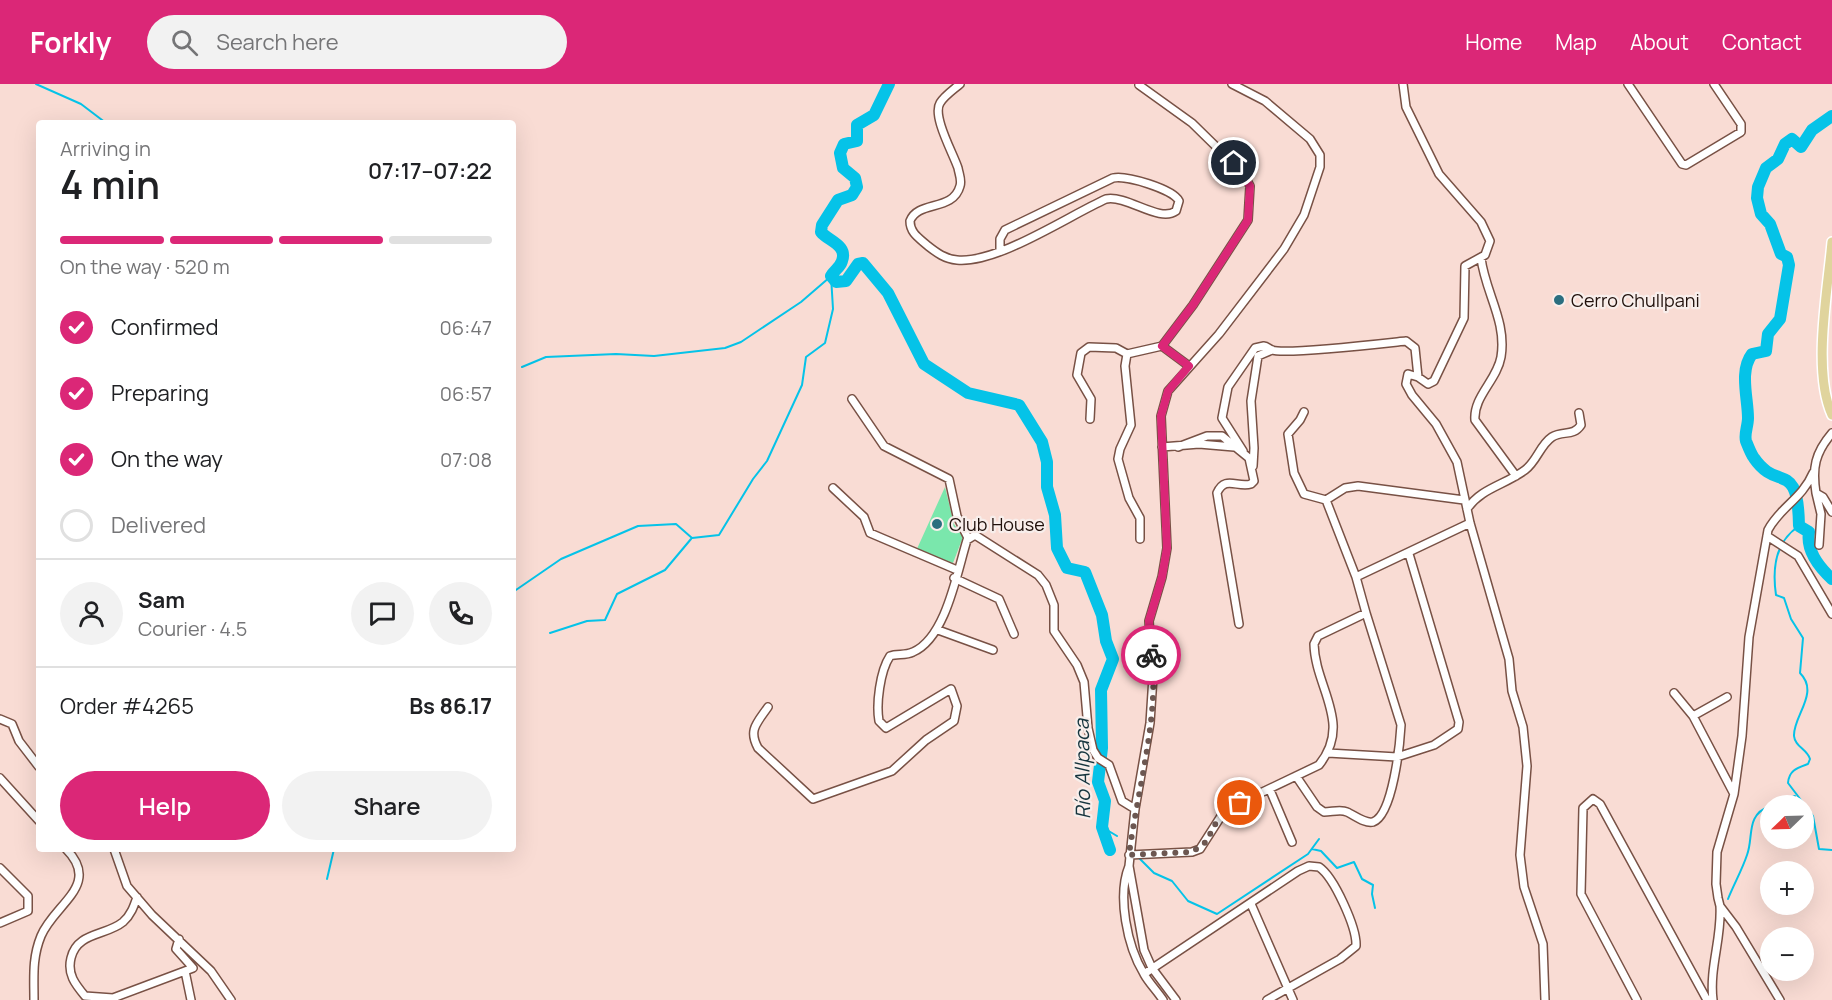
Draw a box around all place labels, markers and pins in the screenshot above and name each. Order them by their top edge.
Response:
pin [1208,137,1259,188]
place label: Cerro Chullpani [1571,288,1700,312]
marker: Cerro Chullpani [1552,293,1566,307]
place label: Club House [949,512,1045,536]
marker: Club House [930,517,944,531]
pin [1214,777,1265,828]

